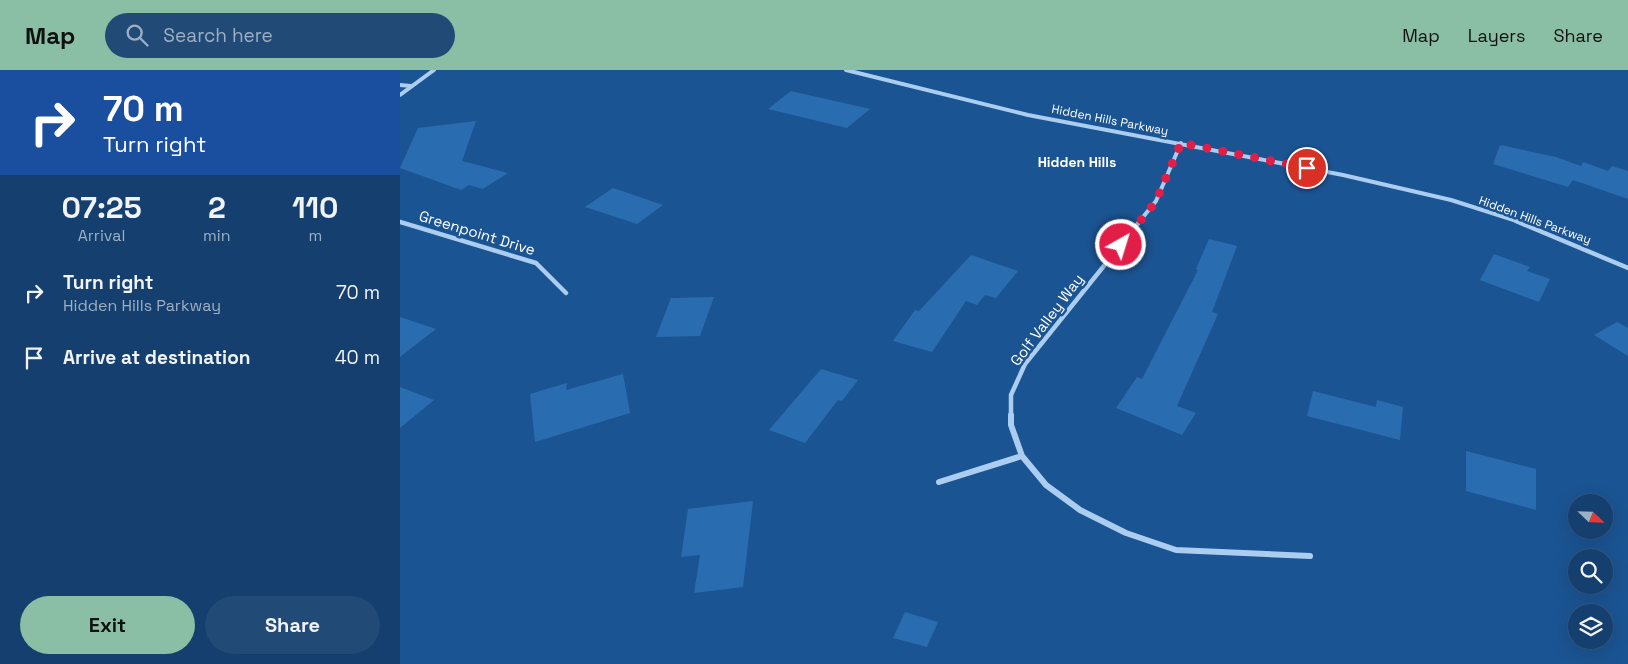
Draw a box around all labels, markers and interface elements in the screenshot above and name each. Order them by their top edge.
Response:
search box [105,13,455,58]
text: Map [25,20,75,51]
icon: search [123,21,151,49]
text: Search here [163,23,273,48]
text: Map [1402,24,1440,47]
text: Layers [1468,24,1525,47]
text: Share [1553,24,1603,47]
text: 70 m [103,87,184,131]
icon: right [20,90,85,155]
street label: Hidden Hills Parkway [1050,101,1170,139]
text: Turn right [103,130,206,158]
pin [1286,147,1328,189]
district label: Hidden Hills [1038,153,1116,171]
icon: arrive [1293,154,1321,182]
text: 07:25 [61,188,142,227]
text: 2 [208,188,226,227]
text: 110 [292,188,339,227]
street label: Hidden Hills Parkway [1477,192,1593,248]
street label: Greenpoint Drive [417,206,538,259]
position arrow [1094,218,1146,270]
text: Arrival [78,225,125,246]
text: min [203,225,231,246]
text: m [308,225,322,246]
text: Turn right [63,270,153,295]
street label: Golf Valley Way [1006,270,1087,369]
icon: right [20,279,48,307]
text: 70 m [336,280,380,305]
text: Hidden Hills Parkway [63,295,221,316]
icon: arrive [20,344,48,372]
text: Arrive at destination [63,345,251,370]
text: 40 m [335,345,380,370]
north arrow [1568,494,1612,539]
map controls [1568,494,1613,649]
button: search [1568,549,1613,594]
button: Exit [20,596,195,654]
button: Share [205,596,380,654]
button: layers [1568,604,1613,649]

